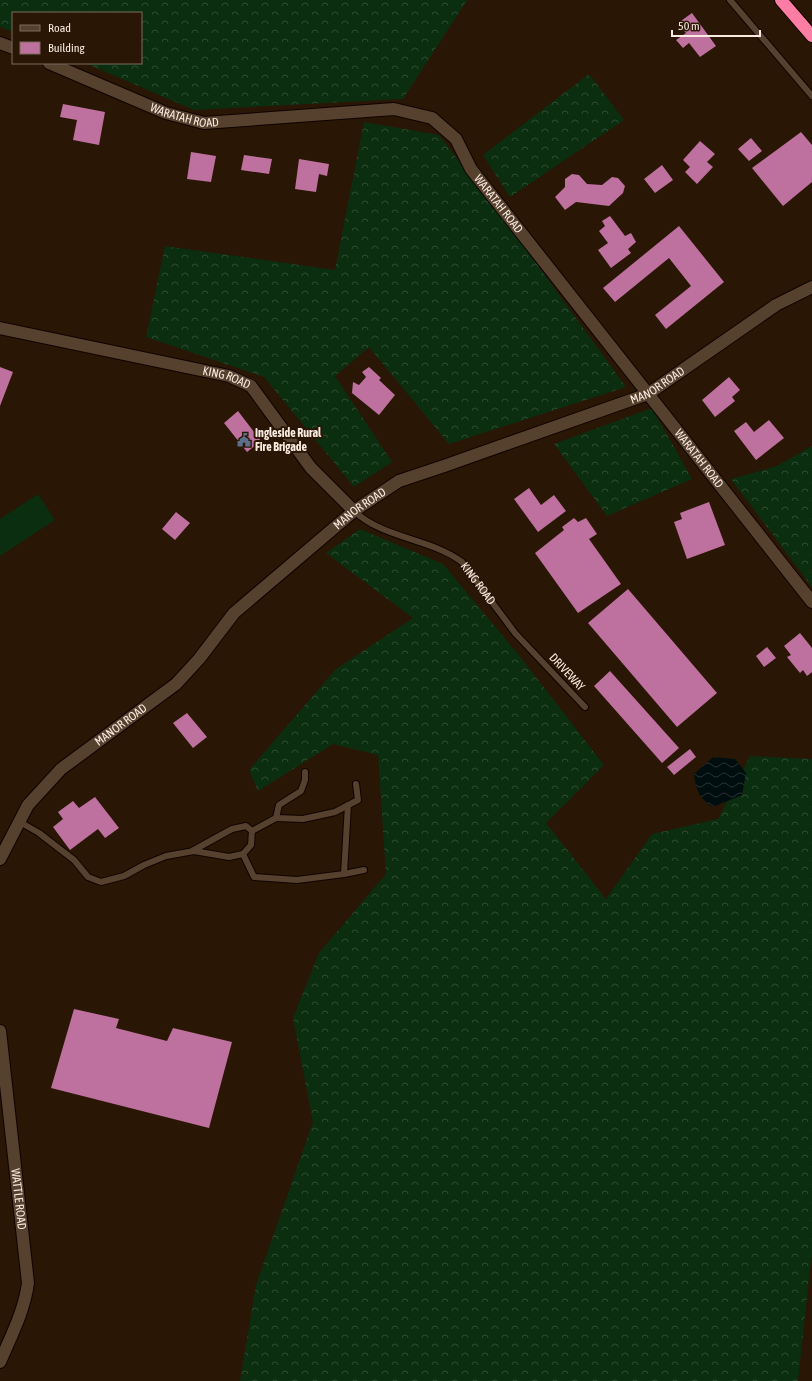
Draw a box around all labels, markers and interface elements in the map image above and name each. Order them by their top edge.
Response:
legend [12,12,142,64]
scale bar [672,12,760,38]
text: 50 m [678,19,700,33]
text: Road [48,21,71,35]
text: Building [48,41,86,55]
street label: WARATAH ROAD [148,100,220,130]
street label: WARATAH ROAD [471,172,526,236]
street label: KING ROAD [201,364,253,392]
street label: MANOR ROAD [628,364,687,407]
place label: Ingleside Rural Fire Brigade [255,426,322,454]
street label: WARATAH ROAD [672,426,726,491]
public building icon: Ingleside Rural Fire Brigade [236,432,252,448]
street label: MANOR ROAD [331,485,389,532]
street label: KING ROAD [458,559,499,608]
street label: DRIVEWAY [546,650,588,694]
street label: MANOR ROAD [92,701,150,749]
street label: WATTLE ROAD [8,1168,29,1231]

